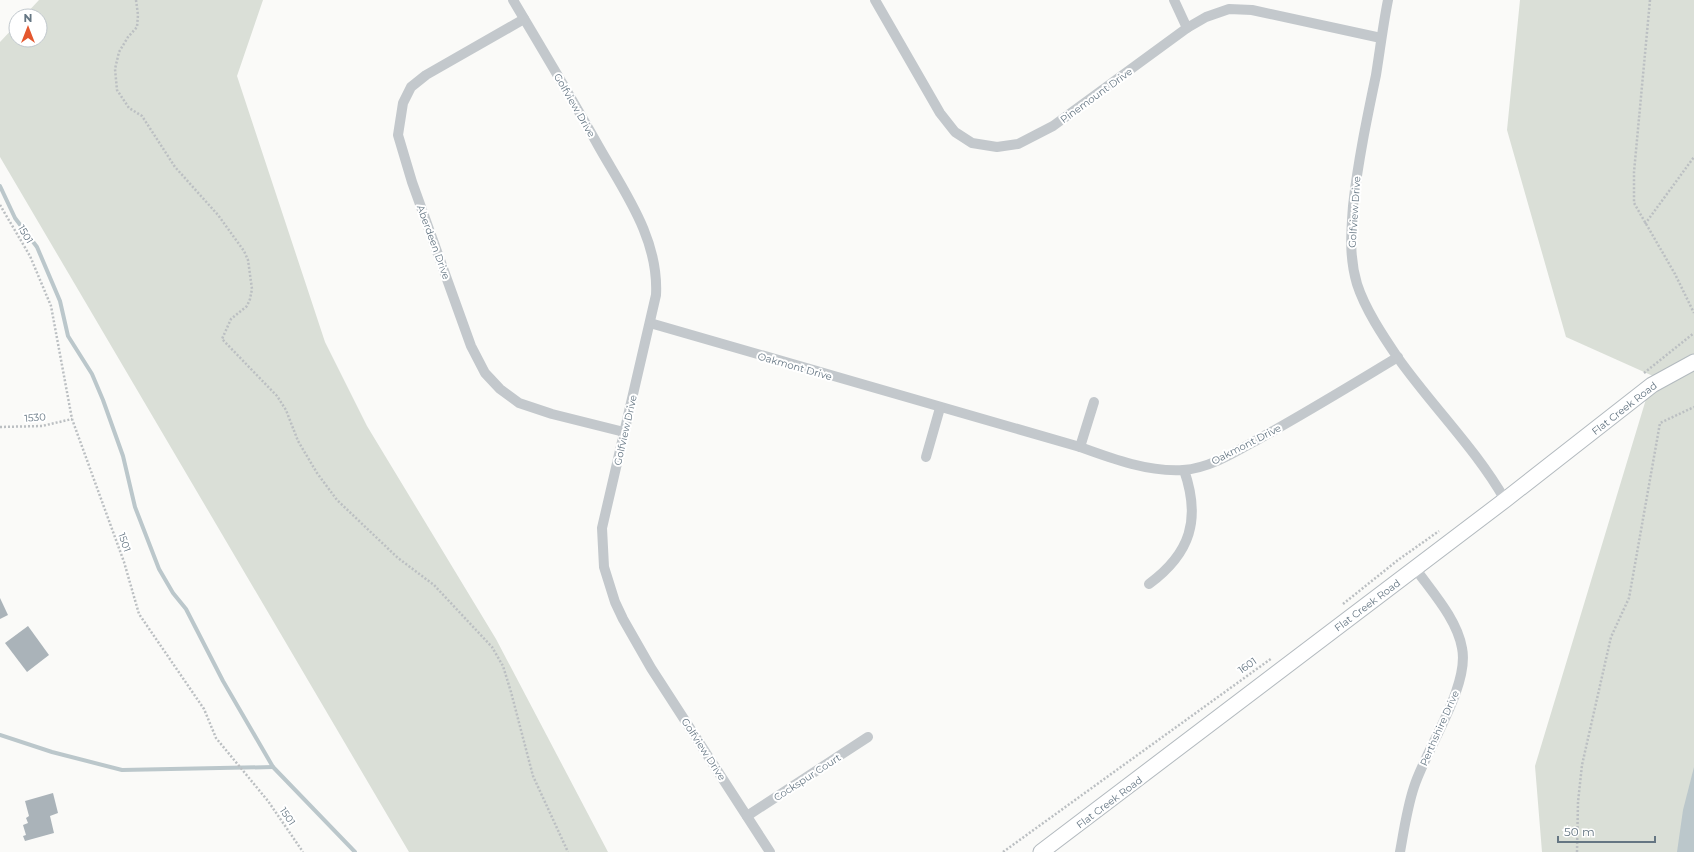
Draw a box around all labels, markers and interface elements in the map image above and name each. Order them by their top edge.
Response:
north arrow [8,8,48,48]
text: N [24,11,32,25]
street label: Pinemount Drive [1058,65,1135,126]
street label: Golfview Drive [551,71,598,140]
street label: Golfview Drive [1346,176,1363,248]
street label: Aberdeen Drive [414,203,453,281]
street label: 1501 [15,223,36,246]
street label: Oakmont Drive [756,350,834,383]
street label: Flat Creek Road [1589,379,1660,438]
street label: Golfview Drive [611,394,640,467]
street label: 1530 [24,410,47,425]
street label: Oakmont Drive [1209,421,1283,468]
street label: 1501 [115,531,134,554]
street label: Flat Creek Road [1332,576,1403,634]
street label: 1601 [1235,654,1259,676]
street label: Perthshire Drive [1417,688,1462,768]
street label: Golfview Drive [679,716,729,783]
street label: Cockspur Court [771,751,843,804]
street label: Flat Creek Road [1074,773,1145,831]
street label: 1501 [277,805,298,828]
scale bar [1558,818,1655,844]
text: 50 m [1564,824,1595,839]

